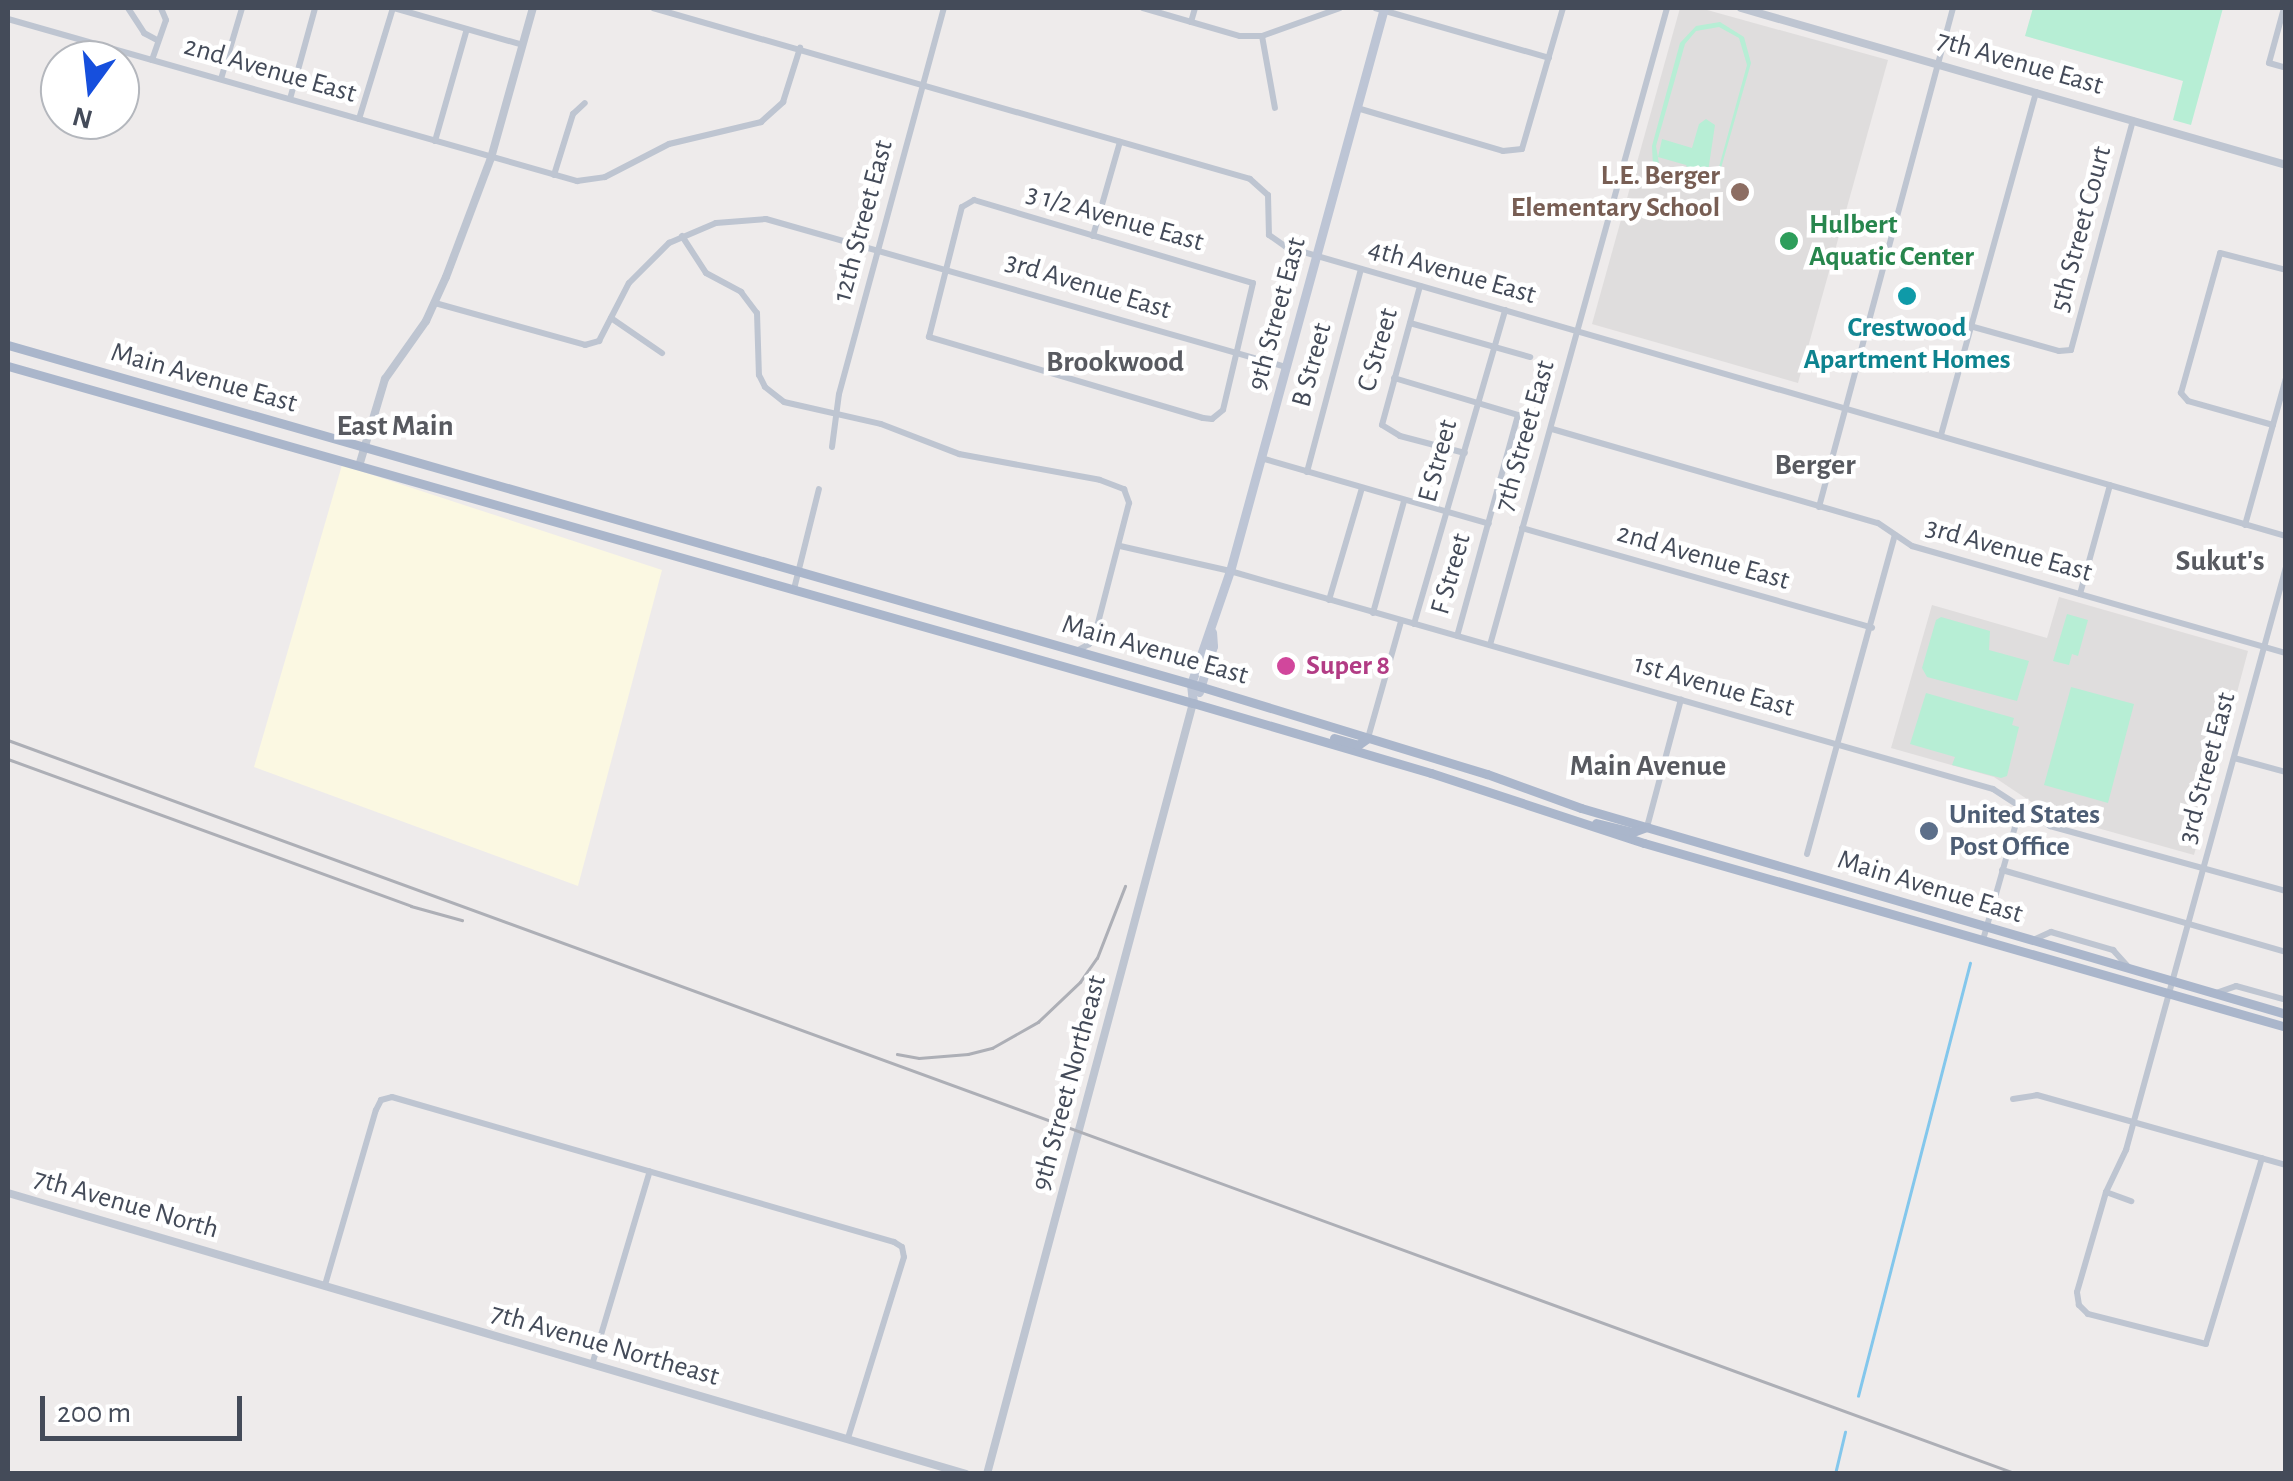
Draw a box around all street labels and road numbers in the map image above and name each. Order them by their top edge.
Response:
street label: 7th Avenue East [1933,23,2107,103]
street label: 2nd Avenue East [180,29,360,111]
street label: 12th Street East [825,136,901,306]
street label: 5th Street Court [2043,143,2119,315]
street label: 3 1/2 Avenue East [1023,177,1207,259]
street label: 4th Avenue East [1364,232,1540,312]
street label: 9th Street East [1240,234,1314,394]
street label: 3rd Avenue East [1001,245,1175,327]
street label: C Street [1350,304,1406,396]
street label: B Street [1285,319,1339,411]
street label: Main Avenue East [107,335,301,421]
street label: 7th Street East [1487,357,1563,515]
street label: E Street [1411,416,1465,506]
street label: 3rd Avenue East [1922,510,2096,590]
street label: 2nd Avenue East [1613,516,1793,598]
street label: F Street [1423,530,1479,618]
street label: Main Avenue East [1058,607,1252,693]
street label: 1st Avenue East [1630,647,1798,725]
street label: 3rd Street East [2171,689,2243,847]
street label: Main Avenue East [1833,843,2027,931]
street label: 9th Street Northeast [1024,972,1114,1194]
street label: 7th Avenue North [30,1162,222,1246]
street label: 7th Avenue Northeast [487,1296,723,1394]

